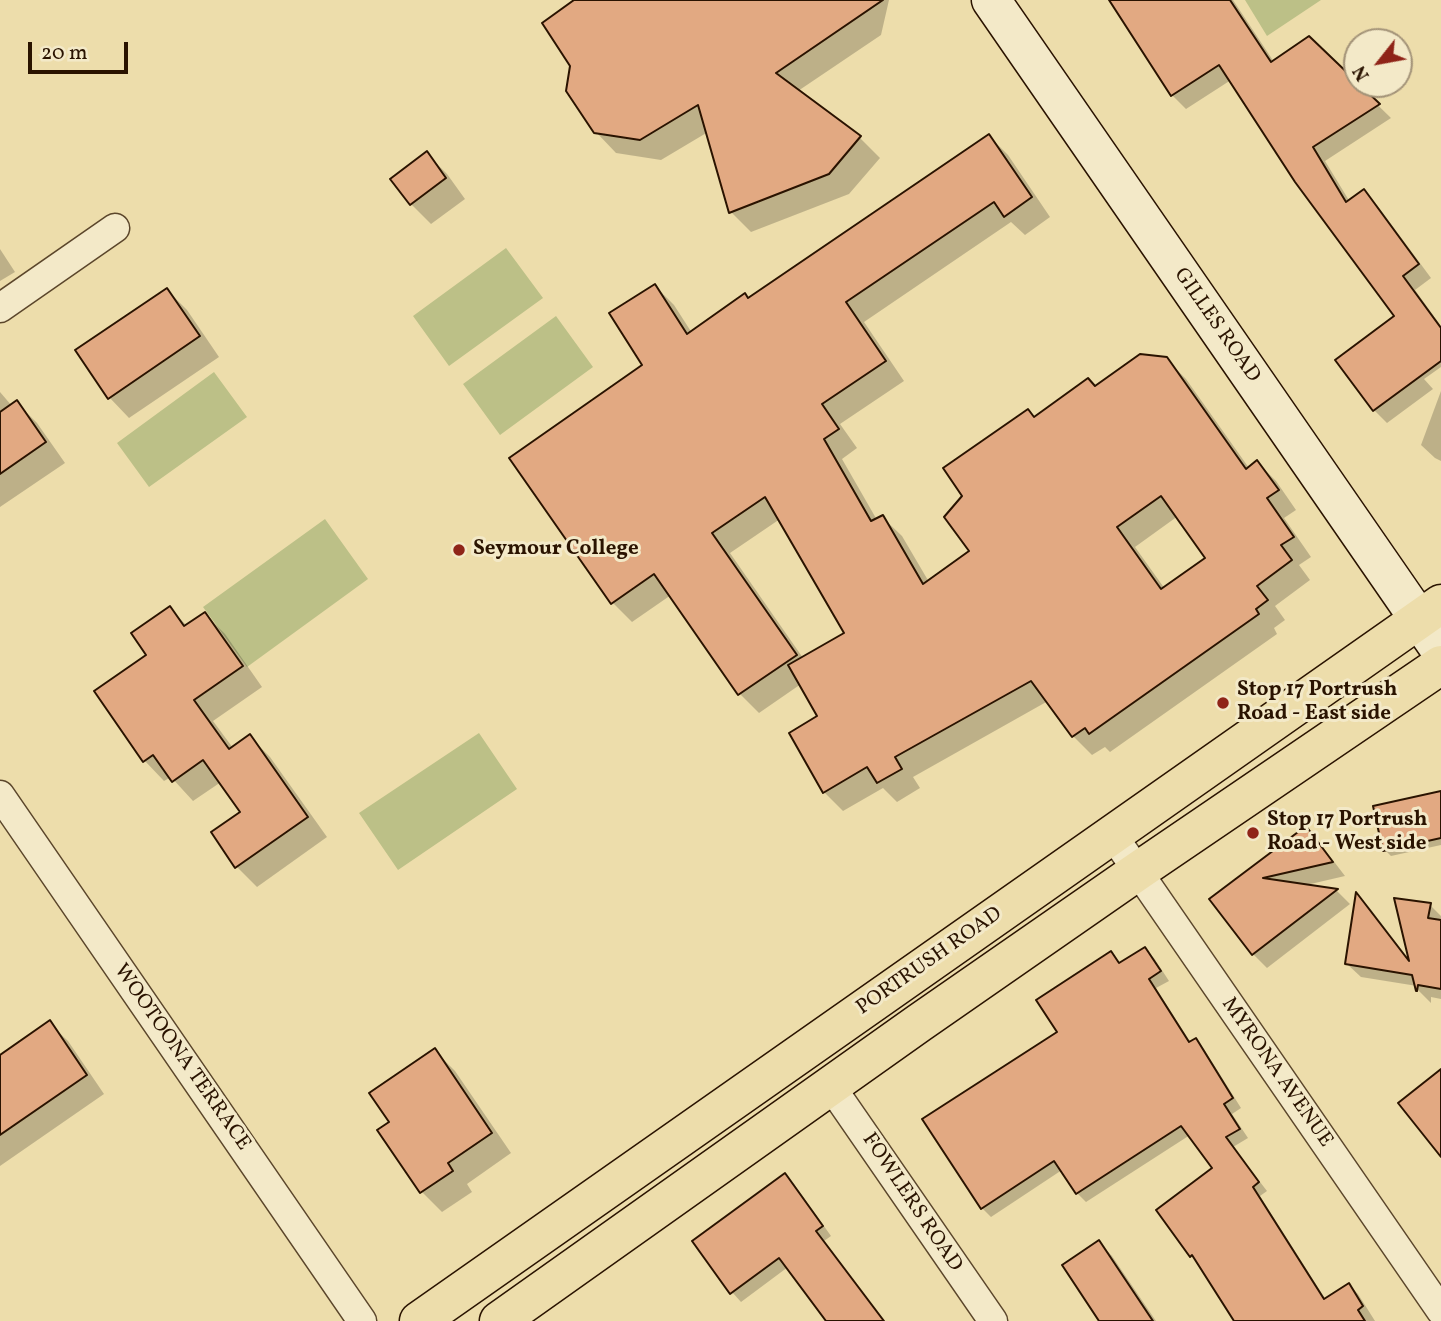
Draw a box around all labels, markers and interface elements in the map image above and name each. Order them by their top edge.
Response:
scale bar [32,28,131,72]
north arrow [1343,28,1413,98]
text: 20 m [41,39,87,68]
text: N [1347,60,1376,85]
street label: GILLES ROAD [1167,264,1265,388]
place label: Seymour College [473,537,639,563]
marker: Seymour College [451,542,467,558]
place label: Stop 17 Portrush Road - East side [1237,678,1397,728]
marker: Stop 17 Portrush Road - East side [1215,695,1231,711]
place label: Stop 17 Portrush Road - West side [1267,808,1427,858]
marker: Stop 17 Portrush Road - West side [1245,825,1261,841]
street label: PORTRUSH ROAD [852,902,1008,1022]
street label: WOOTOONA TERRACE [107,960,255,1156]
street label: MYRONA AVENUE [1215,993,1337,1153]
street label: FOWLERS ROAD [855,1129,967,1277]

